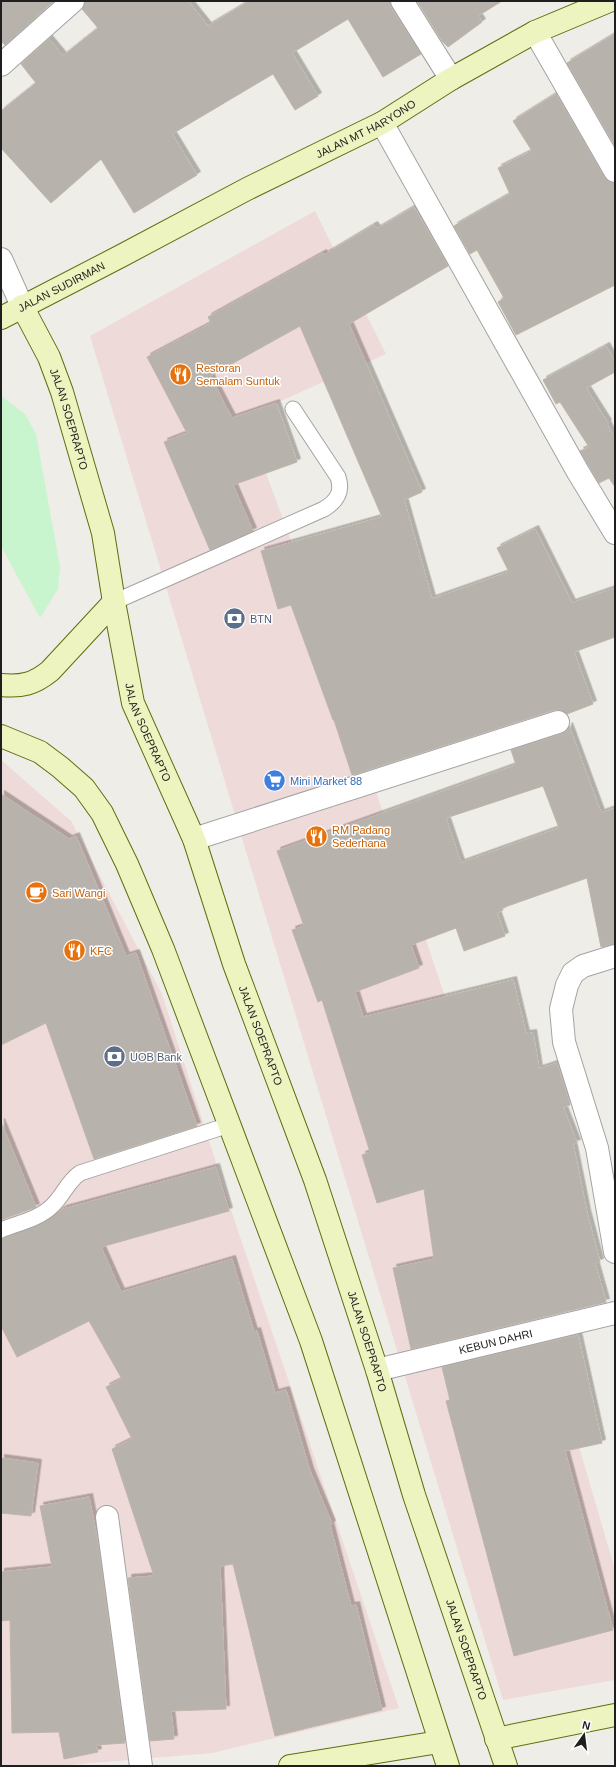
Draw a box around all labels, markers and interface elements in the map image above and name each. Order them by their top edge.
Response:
street label: JALAN MT HARYONO [314,97,418,160]
street label: JALAN SUDIRMAN [16,259,107,314]
restaurant icon: Restoran Semalam Suntuk [168,361,194,387]
place label: Restoran Semalam Suntuk [196,362,280,387]
street label: JALAN SOEPRAPTO [48,367,90,472]
bank icon: BTN [222,606,248,632]
place label: BTN [250,613,272,625]
street label: JALAN SOEPRAPTO [123,682,174,784]
supermarket icon: Mini Market 88 [262,768,288,794]
place label: Mini Market 88 [290,775,362,787]
restaurant icon: RM Padang Sederhana [304,823,330,849]
place label: RM Padang Sederhana [332,824,390,849]
cafe icon: Sari Wangi [24,880,50,906]
place label: Sari Wangi [52,887,105,899]
restaurant icon: KFC [62,938,88,964]
place label: KFC [90,945,112,957]
street label: JALAN SOEPRAPTO [237,984,285,1087]
bank icon: UOB Bank [102,1044,128,1070]
place label: UOB Bank [130,1051,182,1063]
street label: JALAN SOEPRAPTO [345,1289,389,1394]
street label: KEBUN DAHRI [458,1327,534,1356]
street label: JALAN SOEPRAPTO [444,1598,489,1702]
north arrow [564,1715,604,1755]
text: N [581,1719,592,1732]

